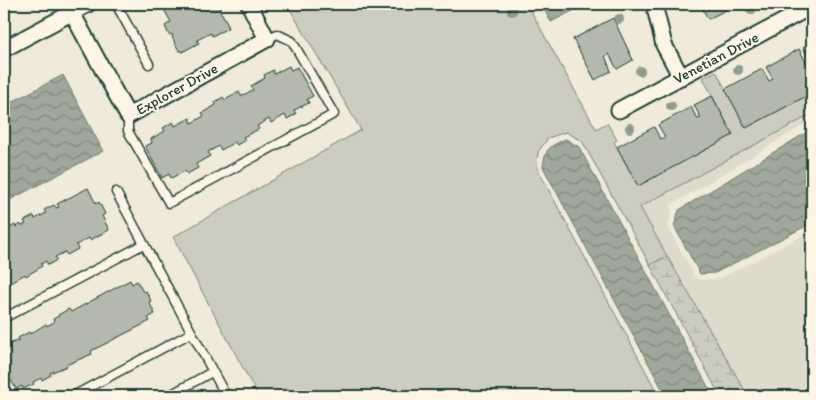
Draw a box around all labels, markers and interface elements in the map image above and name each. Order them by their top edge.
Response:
street label: Venetian Drive [670,28,762,88]
street label: Explorer Drive [133,59,221,119]

